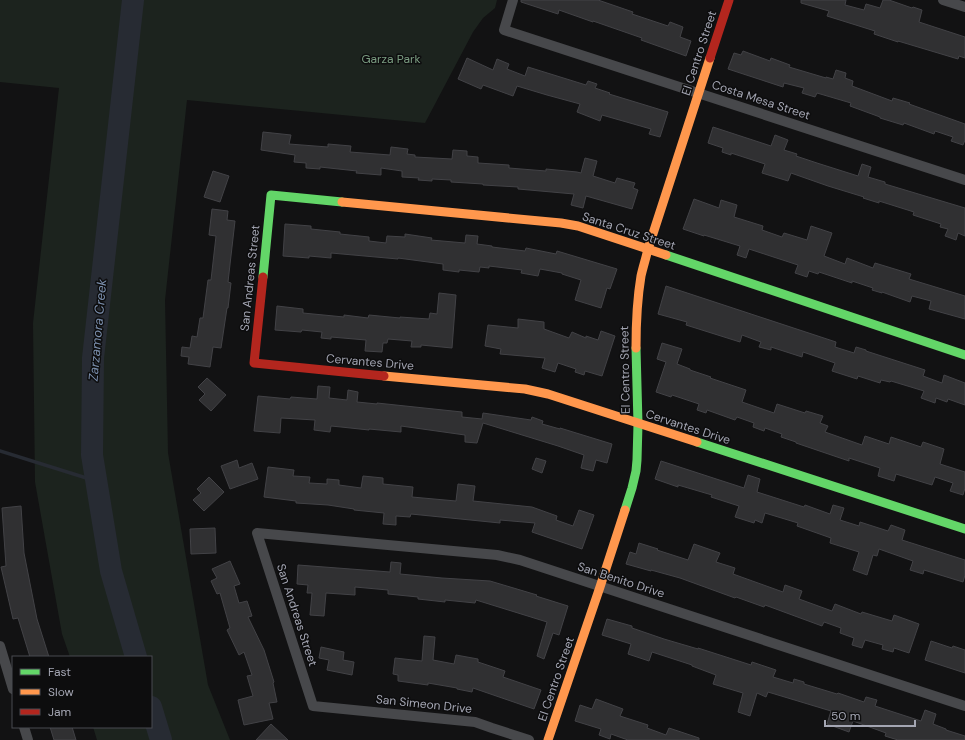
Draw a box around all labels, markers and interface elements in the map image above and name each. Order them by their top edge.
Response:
street label: El Centro Street [678,8,720,97]
park label: Garza Park [362,51,420,67]
street label: Costa Mesa Street [710,77,813,124]
street label: Santa Cruz Street [580,208,678,254]
street label: San Andreas Street [236,224,264,332]
water label: Zarzamora Creek [85,278,110,382]
street label: El Centro Street [616,325,634,414]
street label: Cervantes Drive [325,350,415,374]
street label: Cervantes Drive [644,406,733,448]
street label: San Benito Drive [575,558,667,602]
street label: San Andreas Street [273,562,321,669]
street label: El Centro Street [534,634,578,723]
legend [12,656,152,728]
text: Fast [48,664,71,680]
text: Slow [48,684,74,700]
street label: San Simeon Drive [375,691,473,717]
scale bar [825,702,915,728]
text: Jam [48,704,71,720]
text: 50 m [831,708,860,724]

